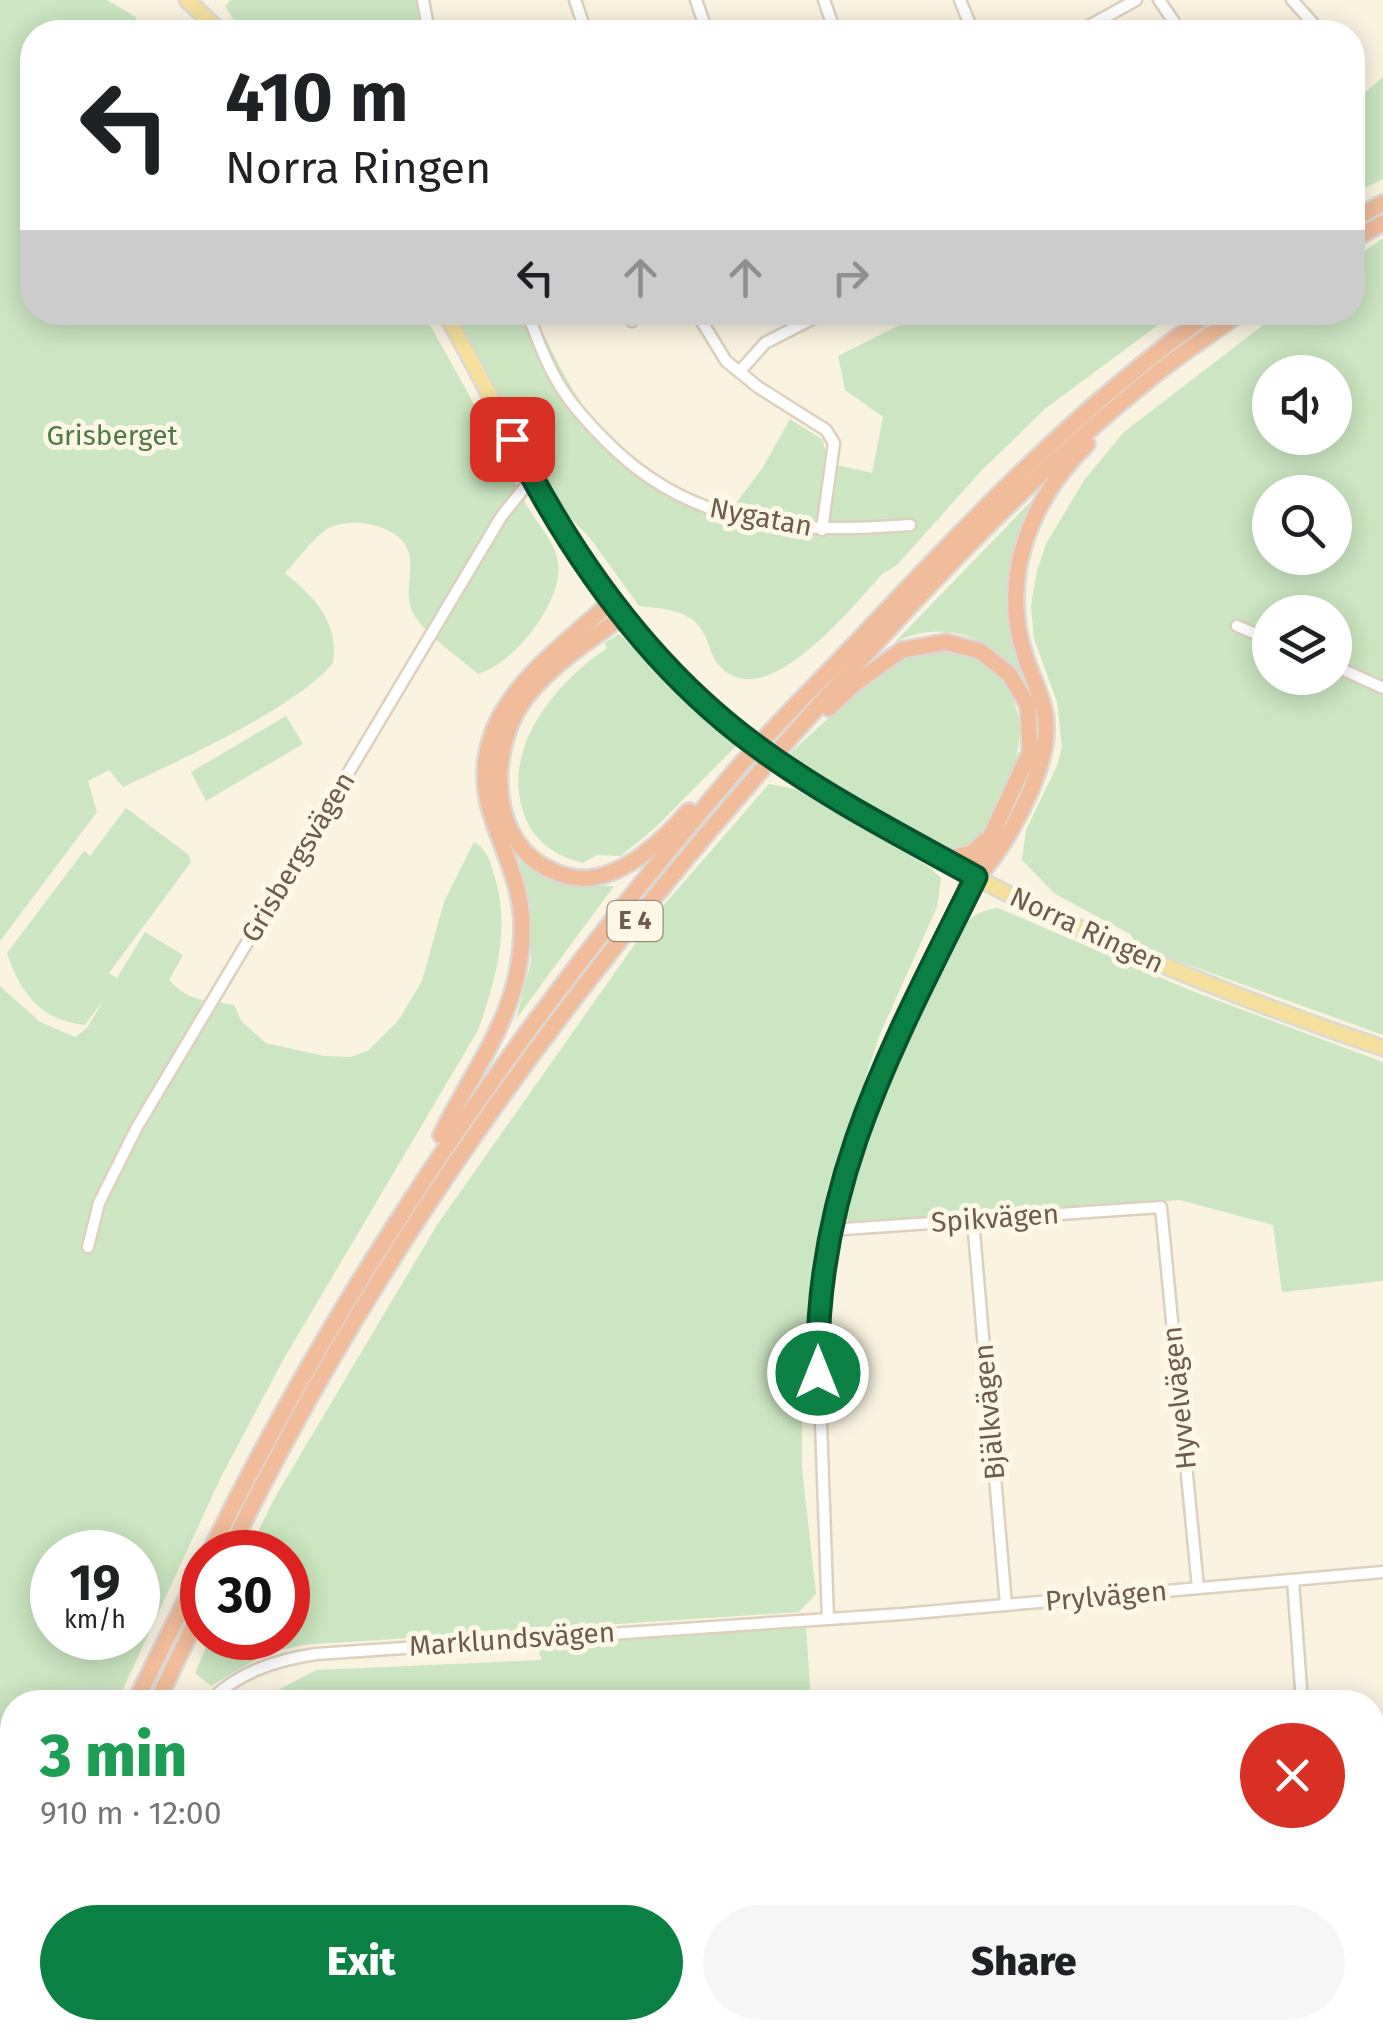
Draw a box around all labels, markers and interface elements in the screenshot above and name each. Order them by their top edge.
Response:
text: 410 m [225,56,409,140]
icon: left [60,60,190,190]
text: Norra Ringen [225,141,491,195]
icon: left [508,250,563,305]
icon: ahead [613,250,668,305]
icon: ahead [718,250,773,305]
icon: right [823,250,878,305]
map controls [1252,355,1352,695]
button: sound [1252,355,1352,455]
pin [470,397,555,482]
icon: arrive [485,412,540,467]
park label: Grisberget [46,419,178,452]
button: search [1252,475,1352,575]
street label: Nygatan [707,491,815,543]
button: layers [1252,595,1352,695]
street label: Grisbergsvägen [234,766,362,948]
street label: Norra Ringen [1005,880,1169,980]
road number: E 4 [608,901,662,941]
street label: Spikvägen [930,1197,1060,1239]
position arrow [766,1321,870,1425]
street label: Hyvelvägen [1155,1325,1203,1471]
street label: Bjälkvägen [967,1343,1011,1481]
speed limit sign: 30 [180,1530,310,1660]
text: 19 [69,1553,121,1613]
street label: Prylvägen [1044,1574,1168,1618]
text: km/h [64,1605,126,1635]
street label: Marklundsvägen [408,1615,616,1663]
text: 3 min [40,1720,187,1792]
button: close [1240,1723,1345,1828]
text: 910 m · 12:00 [40,1794,222,1832]
button: Exit [40,1905,683,2020]
button: Share [703,1905,1345,2020]

